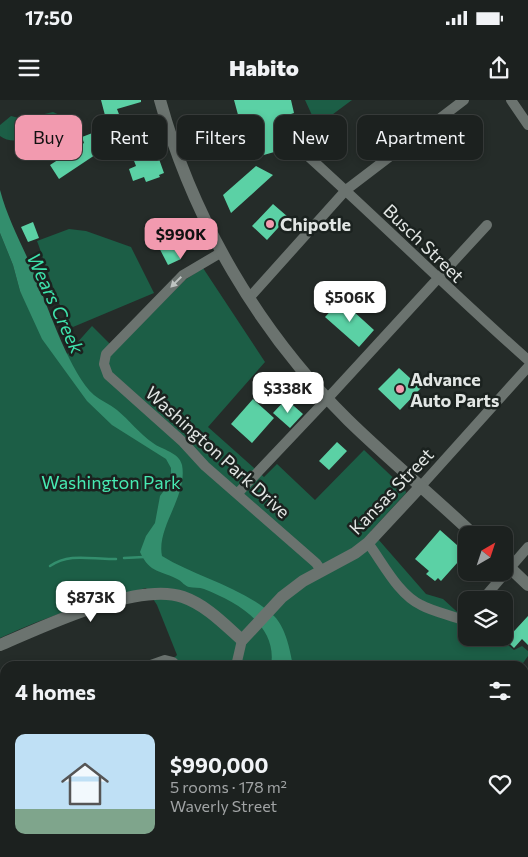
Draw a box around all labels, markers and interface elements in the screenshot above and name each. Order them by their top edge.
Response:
text: 17:50 [25,6,73,29]
icon: menu [15,54,43,82]
text: Habito [229,54,299,81]
icon: share [485,54,513,82]
chip: Buy [15,115,82,160]
chip: Rent [92,115,167,160]
chip: Filters [177,115,264,160]
chip: New [274,115,347,160]
chip: Apartment [357,115,483,160]
street label: Busch Street [379,199,469,287]
place label: Chipotle [280,213,351,235]
pin: $990K [146,218,216,260]
marker: Chipotle [264,218,276,230]
text: $990K [156,224,206,243]
water label: Wears Creek [23,249,90,358]
one-way arrow [170,276,182,288]
pin: $506K [315,280,385,323]
text: $506K [325,287,375,306]
place label: Advance Auto Parts [410,368,499,411]
pin: $338K [253,372,323,414]
text: $338K [264,378,312,397]
street label: Washington Park Drive [141,381,295,523]
marker: Advance Auto Parts [394,383,406,395]
street label: Kansas Street [344,443,438,539]
park label: Washington Park [41,471,181,493]
north arrow [458,526,512,581]
map controls [458,526,513,646]
pin: $873K [56,580,126,623]
text: $873K [67,587,115,606]
button: layers [458,591,513,646]
icon: filters [486,677,514,705]
text: 4 homes [15,679,96,704]
text: $990,000 [170,752,268,777]
icon: home [55,754,115,814]
icon: heart [486,770,514,798]
text: 5 rooms · 178 m² [170,777,287,796]
text: Waverly Street [170,796,277,815]

